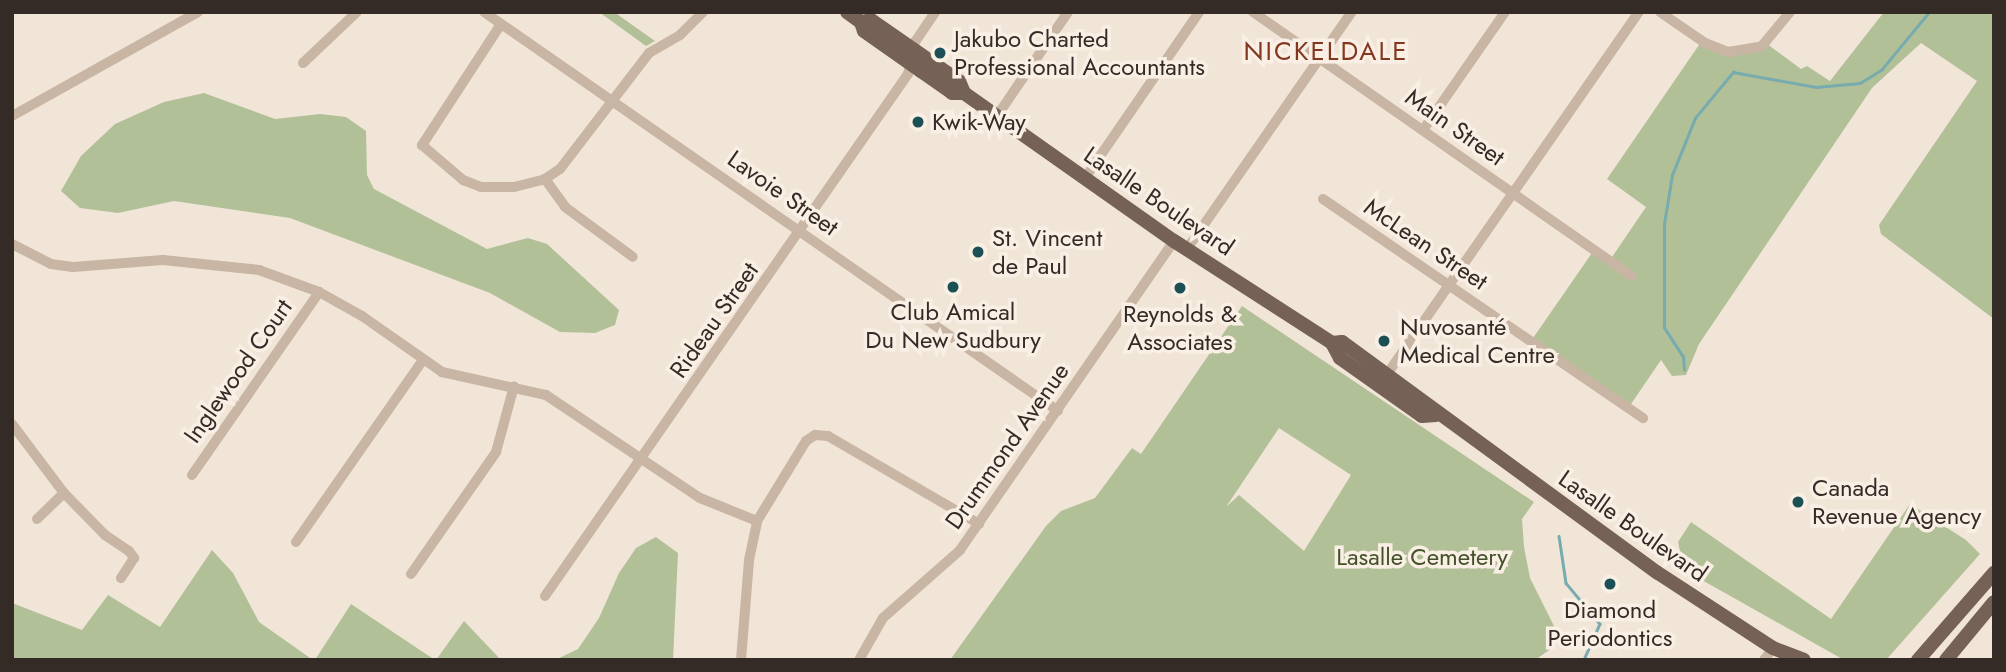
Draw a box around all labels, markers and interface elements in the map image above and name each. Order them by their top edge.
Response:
place label: Jakubo Charted Professional Accountants [954,25,1205,81]
district label: NICKELDALE [1245,36,1407,68]
marker: Jakubo Charted Professional Accountants [932,45,948,61]
street label: Main Street [1400,82,1510,172]
place label: Kwik-Way [932,108,1026,136]
marker: Kwik-Way [910,114,926,130]
street label: Lasalle Boulevard [1078,140,1240,262]
street label: Lavoie Street [722,144,844,242]
street label: McLean Street [1359,192,1493,296]
place label: St. Vincent de Paul [992,224,1102,280]
marker: St. Vincent de Paul [970,244,986,260]
street label: Rideau Street [664,257,764,383]
marker: Club Amical Du New Sudbury [945,279,961,295]
marker: Reynolds & Associates [1172,280,1188,296]
street label: Inglewood Court [178,294,298,448]
place label: Club Amical Du New Sudbury [865,298,1041,354]
place label: Reynolds & Associates [1123,300,1237,356]
place label: Nuvosanté Medical Centre [1400,313,1555,369]
marker: Nuvosanté Medical Centre [1374,331,1394,351]
street label: Drummond Avenue [939,357,1075,535]
street label: Lasalle Boulevard [1553,464,1713,588]
place label: Canada Revenue Agency [1812,474,1981,530]
marker: Canada Revenue Agency [1790,494,1806,510]
park label: Lasalle Cemetery [1336,543,1508,571]
marker: Diamond Periodontics [1602,576,1618,592]
place label: Diamond Periodontics [1548,596,1672,652]

